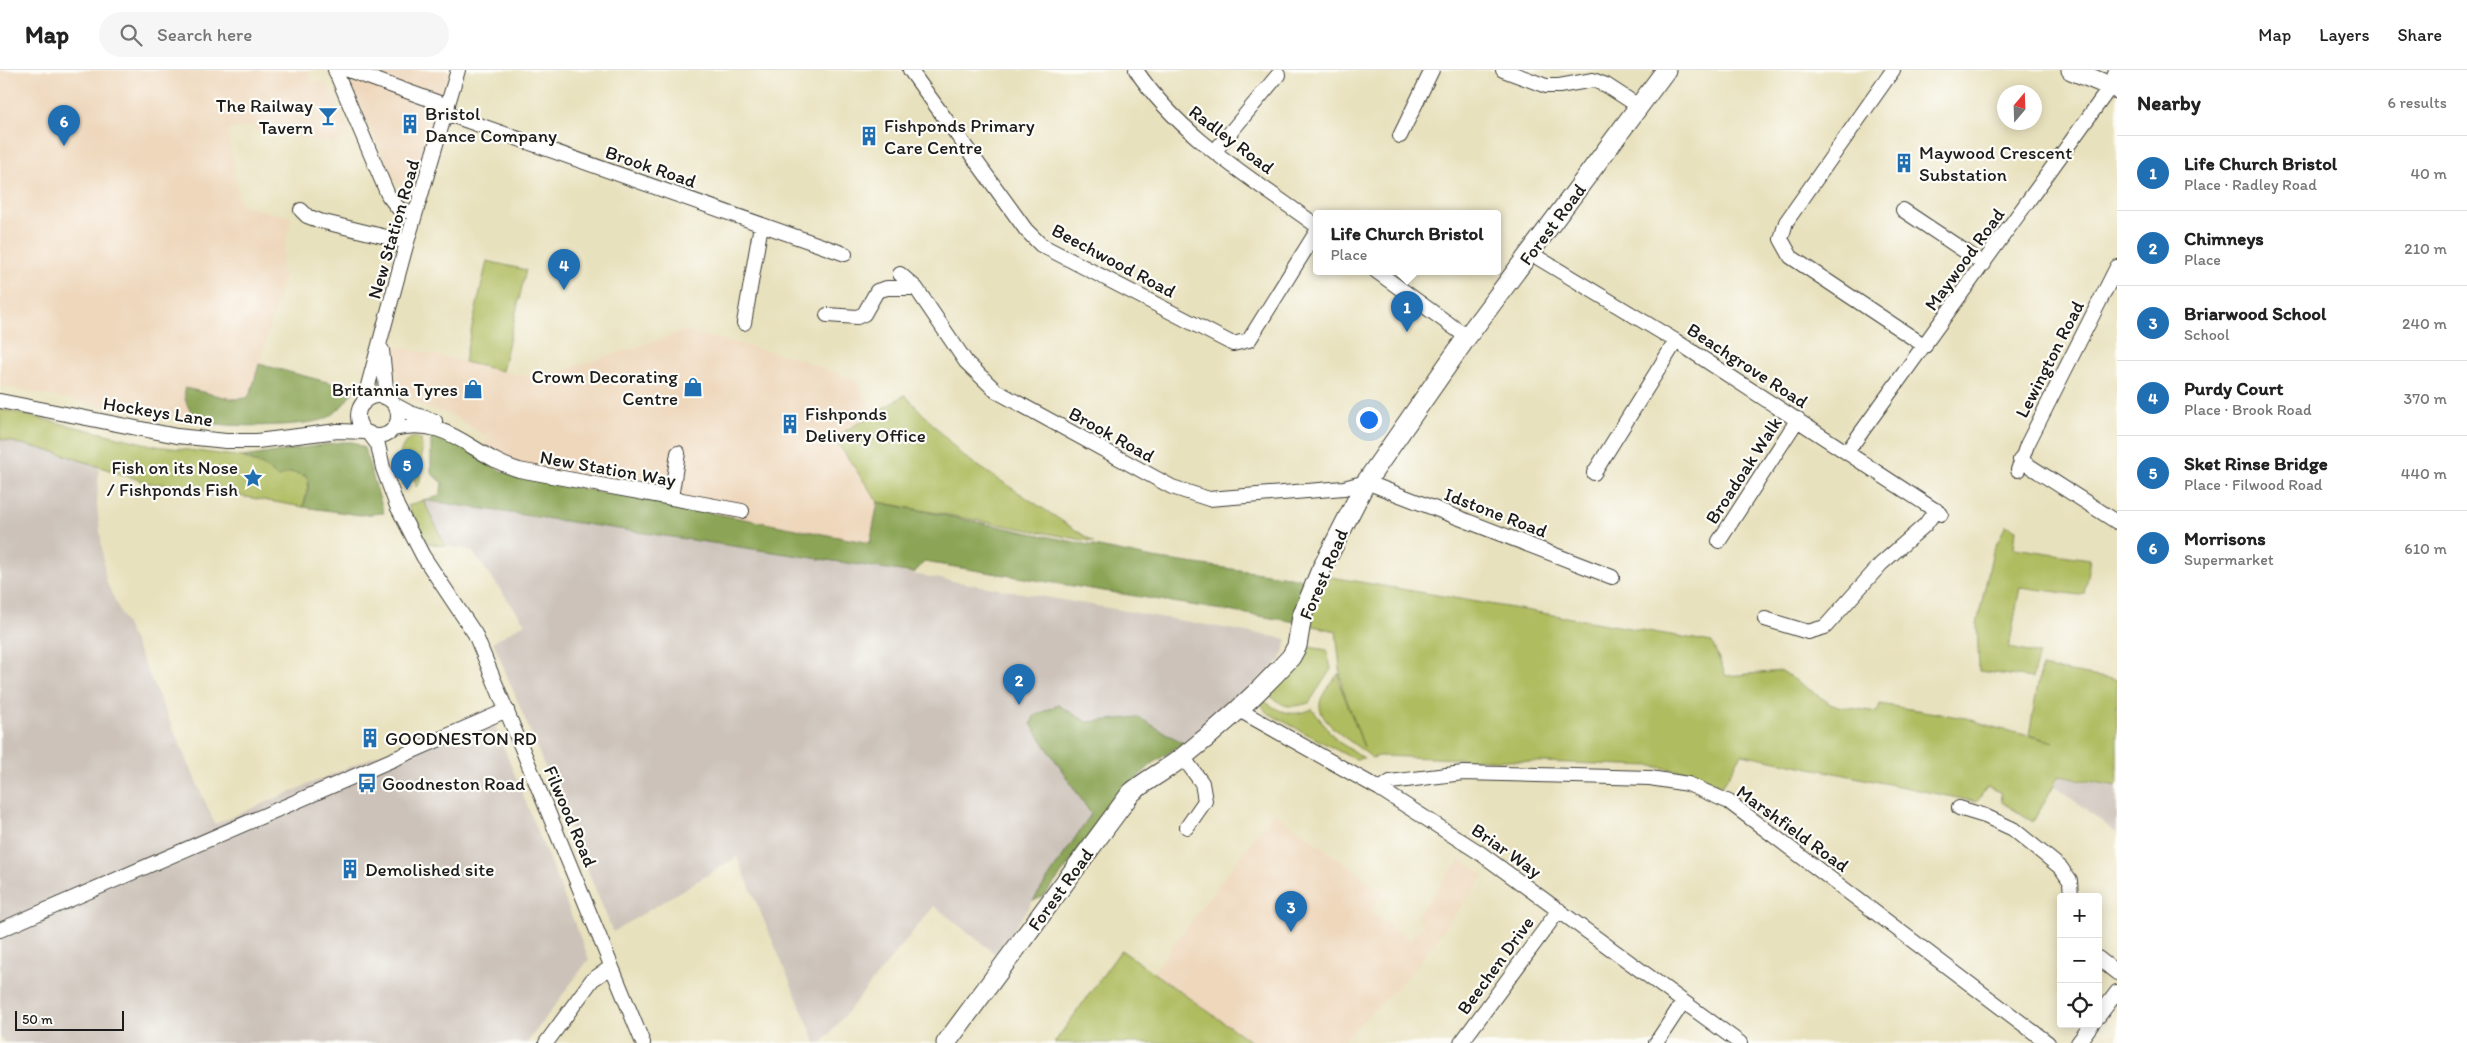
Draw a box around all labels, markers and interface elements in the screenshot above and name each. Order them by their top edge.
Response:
search box [99,12,449,57]
text: Map [25,20,69,49]
icon: search [117,21,145,49]
text: Search here [157,23,252,46]
text: Map [2258,24,2291,46]
text: Layers [2319,24,2369,46]
text: Share [2397,24,2442,46]
north arrow [1997,85,2042,130]
text: Nearby [2137,90,2201,115]
text: 6 results [2387,93,2447,112]
place label: The Railway Tavern [216,94,313,139]
street label: Radley Road [1184,100,1279,179]
place label: Bristol Dance Company [425,102,557,147]
pin: 6 [48,105,80,146]
bar icon: The Railway Tavern [317,105,339,127]
building icon: Bristol Dance Company [399,113,421,135]
place label: Fishponds Primary Care Centre [884,114,1035,159]
building icon: Fishponds Primary Care Centre [858,125,880,147]
street label: Brook Road [602,140,700,193]
place label: Maywood Crescent Substation [1919,141,2072,186]
building icon: Maywood Crescent Substation [1893,152,1915,174]
text: Life Church Bristol [2184,152,2337,175]
street label: New Station Road [363,157,424,302]
text: 1 [2149,164,2157,183]
text: 40 m [2410,164,2447,183]
text: Place · Radley Road [2184,175,2317,194]
street label: Forest Road [1514,178,1591,270]
street label: Maywood Road [1919,203,2010,315]
popup [1313,210,1501,275]
street label: Beechwood Road [1048,218,1180,303]
text: Life Church Bristol [1330,222,1484,245]
text: Chimneys [2184,227,2264,250]
text: 2 [2149,239,2157,258]
text: 210 m [2404,239,2447,258]
text: Place [1330,245,1367,264]
pin: 4 [548,249,580,290]
text: Place [2184,250,2221,269]
pin: 1 [1391,291,1423,332]
street label: Lewington Road [2010,296,2089,422]
text: Briarwood School [2184,302,2326,325]
text: 3 [2149,314,2157,333]
text: 240 m [2402,314,2447,333]
street label: Beachgrove Road [1683,318,1813,413]
text: School [2184,325,2230,344]
place label: Crown Decorating Centre [532,365,678,410]
shop icon: Crown Decorating Centre [682,376,704,398]
text: Purdy Court [2184,377,2283,400]
place label: Britannia Tyres [332,378,458,401]
shop icon: Britannia Tyres [462,378,484,400]
text: 4 [2148,389,2158,408]
text: 370 m [2403,389,2447,408]
street label: Hockeys Lane [101,391,214,432]
text: Place · Brook Road [2184,400,2312,419]
street label: Brook Road [1065,401,1159,468]
place label: Fishponds Delivery Office [805,402,926,447]
your location [1356,407,1382,433]
street label: Broadoak Walk [1700,412,1787,528]
building icon: Fishponds Delivery Office [779,413,801,435]
street label: New Station Way [538,445,678,492]
pin: 5 [391,449,423,490]
text: Sket Rinse Bridge [2184,452,2328,475]
place label: Fish on its Nose / Fishponds Fish [107,456,238,501]
text: 5 [2149,464,2157,483]
text: 440 m [2401,464,2447,483]
place icon: Fish on its Nose / Fishponds Fish [242,467,264,489]
text: Place · Filwood Road [2184,475,2323,494]
street label: Idstone Road [1441,482,1550,543]
street label: Forest Road [1294,525,1353,623]
text: Morrisons [2184,527,2266,550]
text: 6 [2149,539,2157,558]
text: 610 m [2404,539,2447,558]
text: Supermarket [2184,550,2274,569]
pin: 2 [1003,664,1035,705]
building icon: GOODNESTON RD [359,727,381,749]
place label: GOODNESTON RD [385,727,537,750]
street label: Filwood Road [539,762,602,871]
bus stop icon: Goodneston Road [356,772,378,794]
place label: Goodneston Road [382,772,526,795]
street label: Marshfield Road [1732,780,1854,877]
street label: Briar Way [1467,818,1546,883]
street label: Forest Road [1023,843,1098,935]
building icon: Demolished site [339,858,361,880]
place label: Demolished site [365,858,494,881]
pin: 3 [1275,891,1307,932]
map controls [2057,893,2102,1028]
button: + [2057,893,2102,938]
street label: Beechen Drive [1452,912,1539,1019]
button: − [2057,938,2102,983]
button: locate [2057,983,2102,1028]
scale bar [15,1008,124,1031]
text: 50 m [22,1011,53,1028]

